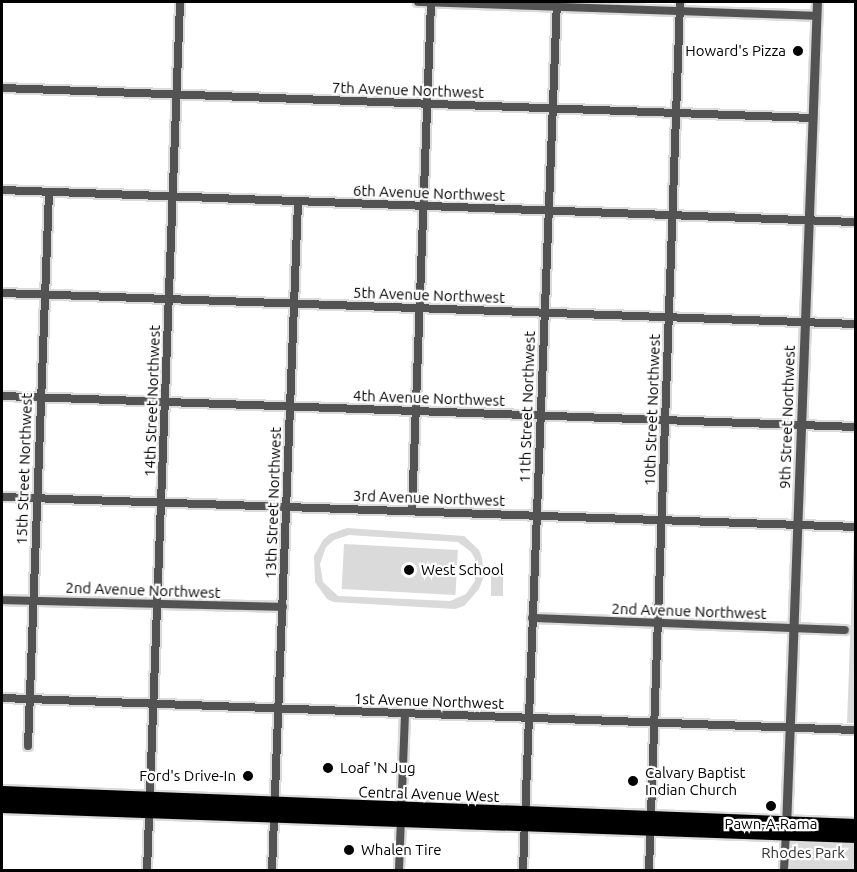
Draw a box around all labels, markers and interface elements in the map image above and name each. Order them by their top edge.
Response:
place label: Howard's Pizza [685,42,786,60]
marker: Howard's Pizza [791,44,805,58]
street label: 7th Avenue Northwest [332,78,484,102]
street label: 6th Avenue Northwest [353,181,505,205]
street label: 5th Avenue Northwest [353,283,505,307]
street label: 14th Street Northwest [140,325,164,477]
street label: 11th Street Northwest [515,331,539,483]
street label: 10th Street Northwest [640,334,664,486]
street label: 9th Street Northwest [775,345,799,489]
street label: 4th Avenue Northwest [353,386,505,410]
street label: 15th Street Northwest [12,393,36,545]
street label: 13th Street Northwest [261,427,285,579]
street label: 3rd Avenue Northwest [353,486,505,510]
place label: West School [421,561,504,579]
marker: West School [402,563,416,577]
street label: 2nd Avenue Northwest [65,578,221,602]
street label: 2nd Avenue Northwest [611,599,767,623]
street label: 1st Avenue Northwest [354,689,504,713]
place label: Loaf 'N Jug [340,759,416,777]
marker: Loaf 'N Jug [321,761,335,775]
place label: Calvary Baptist Indian Church [645,763,745,798]
place label: Ford's Drive-In [139,767,236,785]
marker: Ford's Drive-In [241,769,255,783]
marker: Calvary Baptist Indian Church [626,774,640,788]
street label: Central Avenue West [358,783,500,805]
marker: Pawn-A-Rama [764,799,778,813]
place label: Pawn-A-Rama [725,815,817,833]
place label: Whalen Tire [361,841,442,859]
marker: Whalen Tire [342,843,356,857]
park label: Rhodes Park [761,844,845,862]

